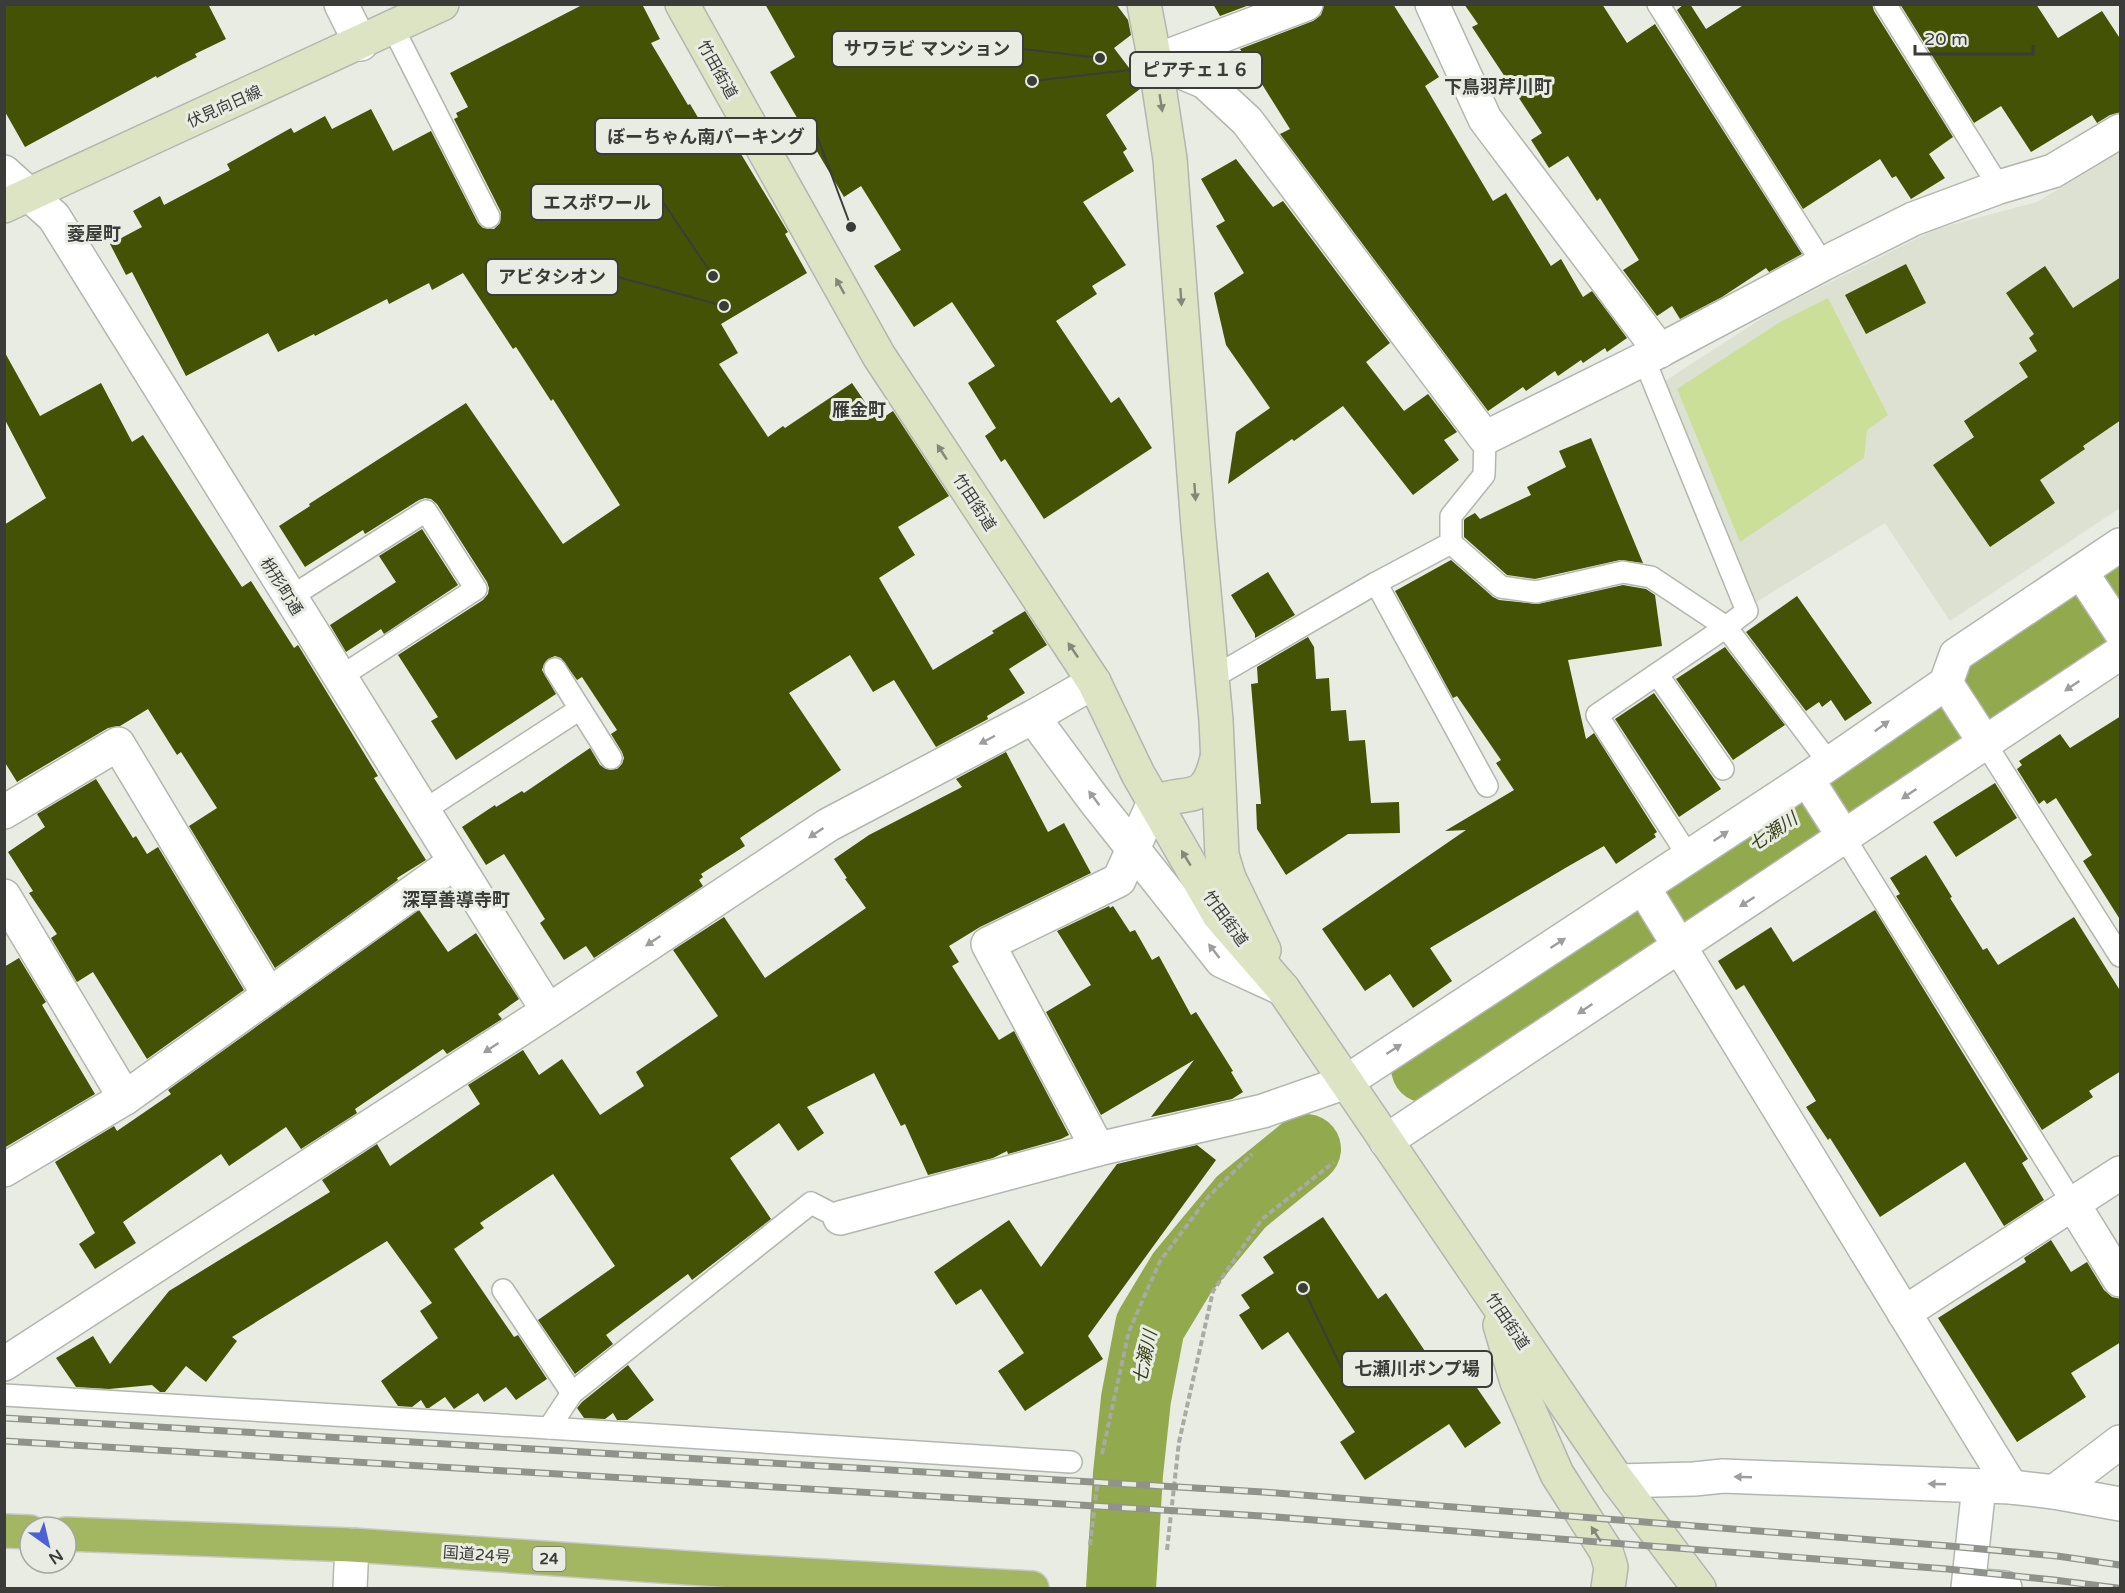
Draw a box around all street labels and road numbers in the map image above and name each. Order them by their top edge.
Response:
street label: 竹田街道 [693,37,741,102]
street label: 伏見向日線 [184,82,265,132]
street label: 竹田街道 [948,470,1000,535]
street label: 枡形町通 [256,554,307,619]
street label: 竹田街道 [1198,887,1252,950]
street label: 竹田街道 [1481,1289,1533,1354]
street label: 国道24号 [442,1543,512,1567]
road number: 24 [532,1547,566,1571]

